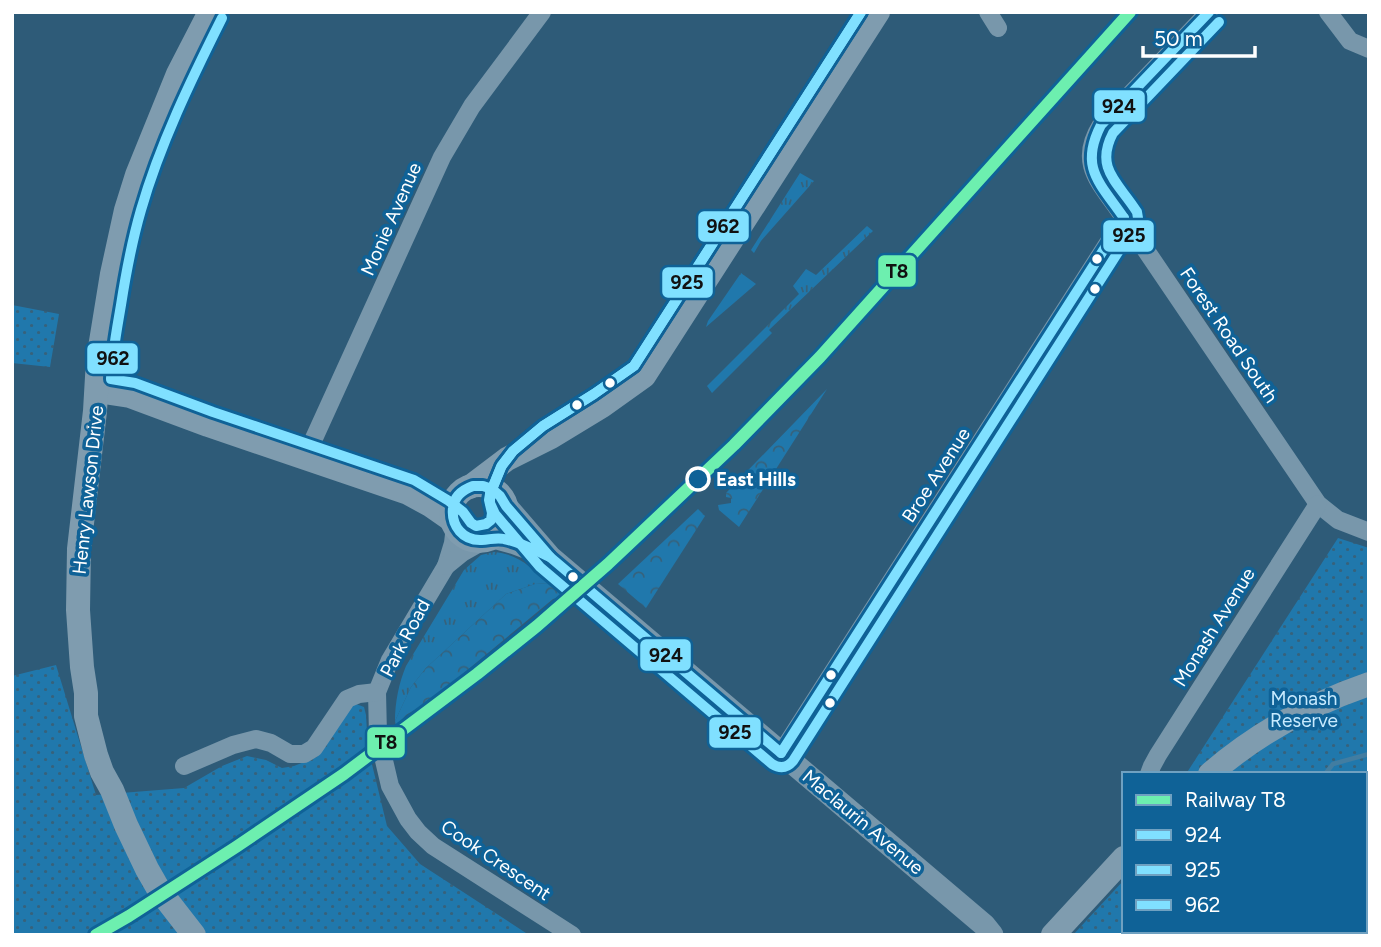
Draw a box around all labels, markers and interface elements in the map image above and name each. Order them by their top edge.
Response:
scale bar [1143,14,1255,58]
text: 50 m [1154,26,1203,51]
line badge: 924 [1093,89,1146,123]
text: 924 [1102,95,1136,118]
street label: Monie Avenue [356,159,426,279]
line badge: 962 [697,210,750,243]
text: 962 [706,215,740,238]
line badge: 925 [1102,219,1155,253]
text: 925 [1112,224,1146,247]
unlabelled marker [1090,252,1104,266]
line badge: T8 [877,254,917,288]
text: T8 [886,260,908,283]
street label: Forest Road South [1175,263,1283,407]
line badge: 925 [661,266,714,299]
text: 925 [670,271,704,294]
unlabelled marker [1088,282,1102,296]
line badge: 962 [86,342,139,375]
text: 962 [96,347,130,370]
unlabelled marker [603,376,617,390]
unlabelled marker [570,398,584,412]
street label: Henry Lawson Drive [68,404,108,576]
street label: Broe Avenue [897,423,975,527]
marker: East Hills [686,467,710,491]
place label: East Hills [716,468,796,491]
street label: Monash Avenue [1168,563,1260,691]
unlabelled marker [566,570,580,584]
street label: Park Road [375,595,435,681]
line badge: 924 [639,638,692,672]
text: 924 [649,644,683,667]
unlabelled marker [824,668,838,682]
park label: Monash Reserve [1270,687,1338,732]
unlabelled marker [823,696,837,710]
line badge: 925 [708,716,762,749]
text: 925 [718,721,752,744]
line badge: T8 [366,726,406,759]
text: T8 [375,731,397,754]
street label: Maclaurin Avenue [798,765,928,879]
legend [1122,772,1367,933]
text: Railway T8 [1185,787,1286,812]
street label: Cook Crescent [437,815,555,905]
text: 924 [1185,822,1222,847]
text: 925 [1185,857,1221,882]
text: 962 [1185,892,1221,917]

